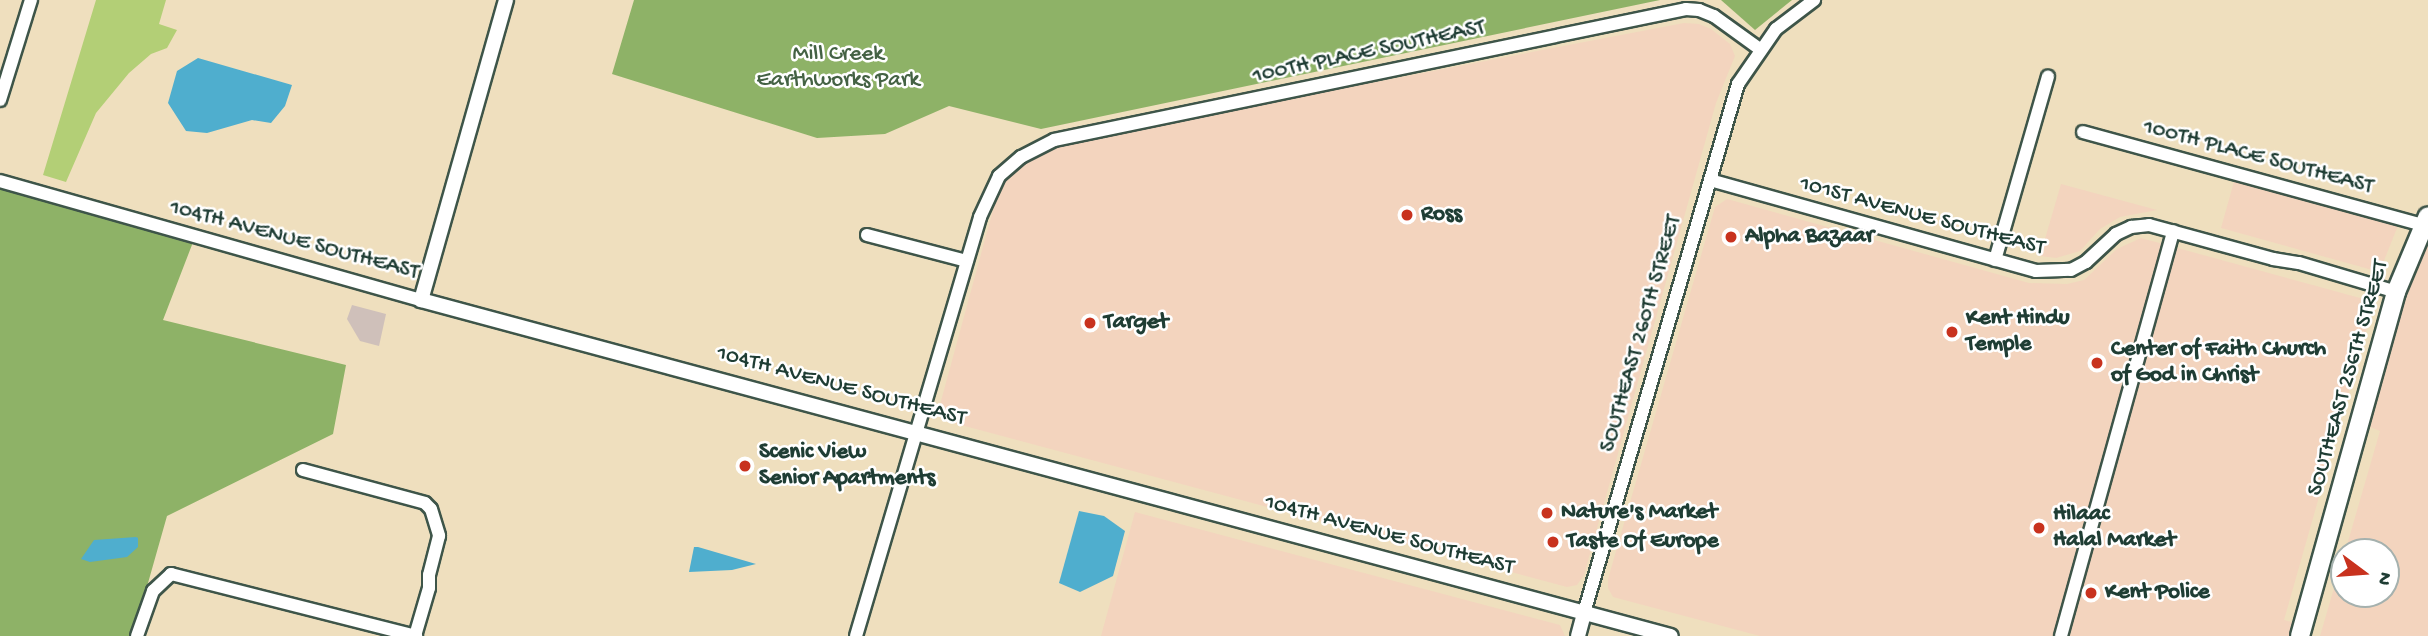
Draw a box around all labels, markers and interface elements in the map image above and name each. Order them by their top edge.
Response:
street label: 100TH PLACE SOUTHEAST [1250,15,1488,91]
park label: Mill Creek Earthworks Park [757,41,919,95]
street label: 100TH PLACE SOUTHEAST [2140,114,2376,202]
street label: 101ST AVENUE SOUTHEAST [1796,171,2048,263]
street label: 104TH AVENUE SOUTHEAST [167,194,421,288]
place label: Ross [1421,201,1462,229]
marker: Ross [1399,207,1415,223]
street label: SOUTHEAST 260TH STREET [1595,212,1689,456]
place label: Alpha Bazaar [1745,223,1874,251]
marker: Alpha Bazaar [1723,229,1739,245]
street label: SOUTHEAST 256TH STREET [2302,257,2396,499]
place label: Kent Hindu Temple [1966,305,2070,359]
place label: Target [1104,309,1168,337]
marker: Target [1082,315,1098,331]
marker: Kent Hindu Temple [1944,324,1960,340]
place label: Center of Faith Church of God in Christ [2111,336,2326,390]
street label: 104TH AVENUE SOUTHEAST [714,340,968,434]
marker: Center of Faith Church of God in Christ [2089,355,2105,371]
place label: Scenic View Senior Apartments [759,439,935,493]
marker: Scenic View Senior Apartments [737,458,753,474]
street label: 104TH AVENUE SOUTHEAST [1262,489,1516,583]
place label: Nature's Market [1561,499,1717,527]
place label: Hilaac Halal Market [2053,501,2176,555]
marker: Nature's Market [1539,505,1555,521]
marker: Hilaac Halal Market [2031,520,2047,536]
place label: Taste Of Europe [1567,528,1719,556]
marker: Taste Of Europe [1545,534,1561,550]
north arrow [2330,538,2400,608]
text: N [2371,569,2397,588]
place label: Kent Police [2105,579,2210,607]
marker: Kent Police [2083,585,2099,601]

